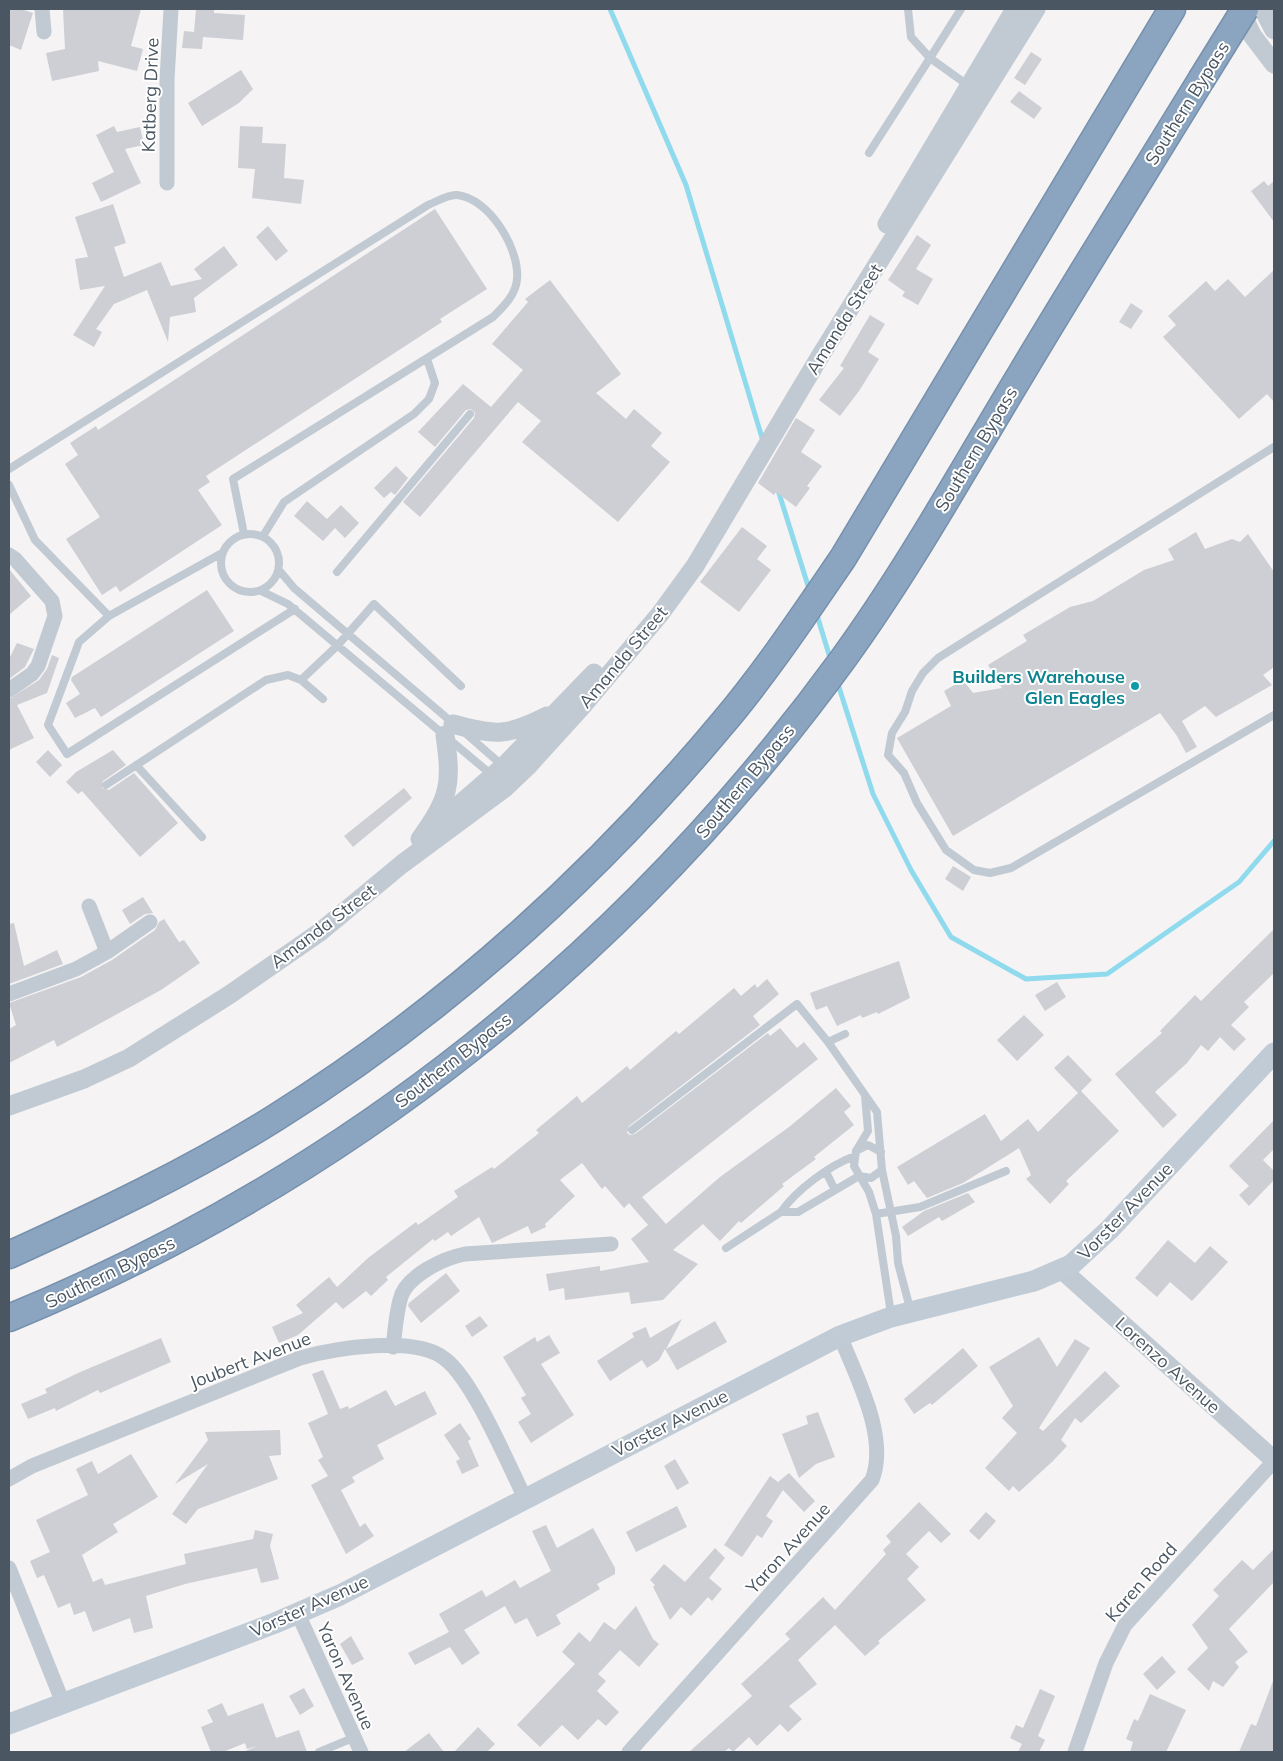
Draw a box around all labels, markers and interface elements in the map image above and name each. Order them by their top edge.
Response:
street label: Katberg Drive [137,37,163,153]
street label: Southern Bypass [1140,37,1234,169]
street label: Amanda Street [801,259,887,379]
street label: Southern Bypass [930,382,1022,516]
street label: Amanda Street [574,601,672,713]
place label: Builders Warehouse Glen Eagles [952,665,1125,709]
marker: Builders Warehouse Glen Eagles [1129,680,1141,692]
street label: Southern Bypass [691,719,799,843]
street label: Amanda Street [266,879,380,973]
street label: Southern Bypass [390,1007,516,1113]
street label: Vorster Avenue [1073,1157,1177,1265]
street label: Southern Bypass [41,1231,179,1313]
street label: Lorenzo Avenue [1111,1312,1225,1418]
street label: Joubert Avenue [186,1326,314,1394]
street label: Vorster Avenue [608,1384,732,1462]
street label: Yaron Avenue [740,1498,835,1599]
street label: Karen Road [1100,1538,1182,1626]
street label: Vorster Avenue [246,1570,372,1642]
street label: Yaron Avenue [312,1618,380,1733]

